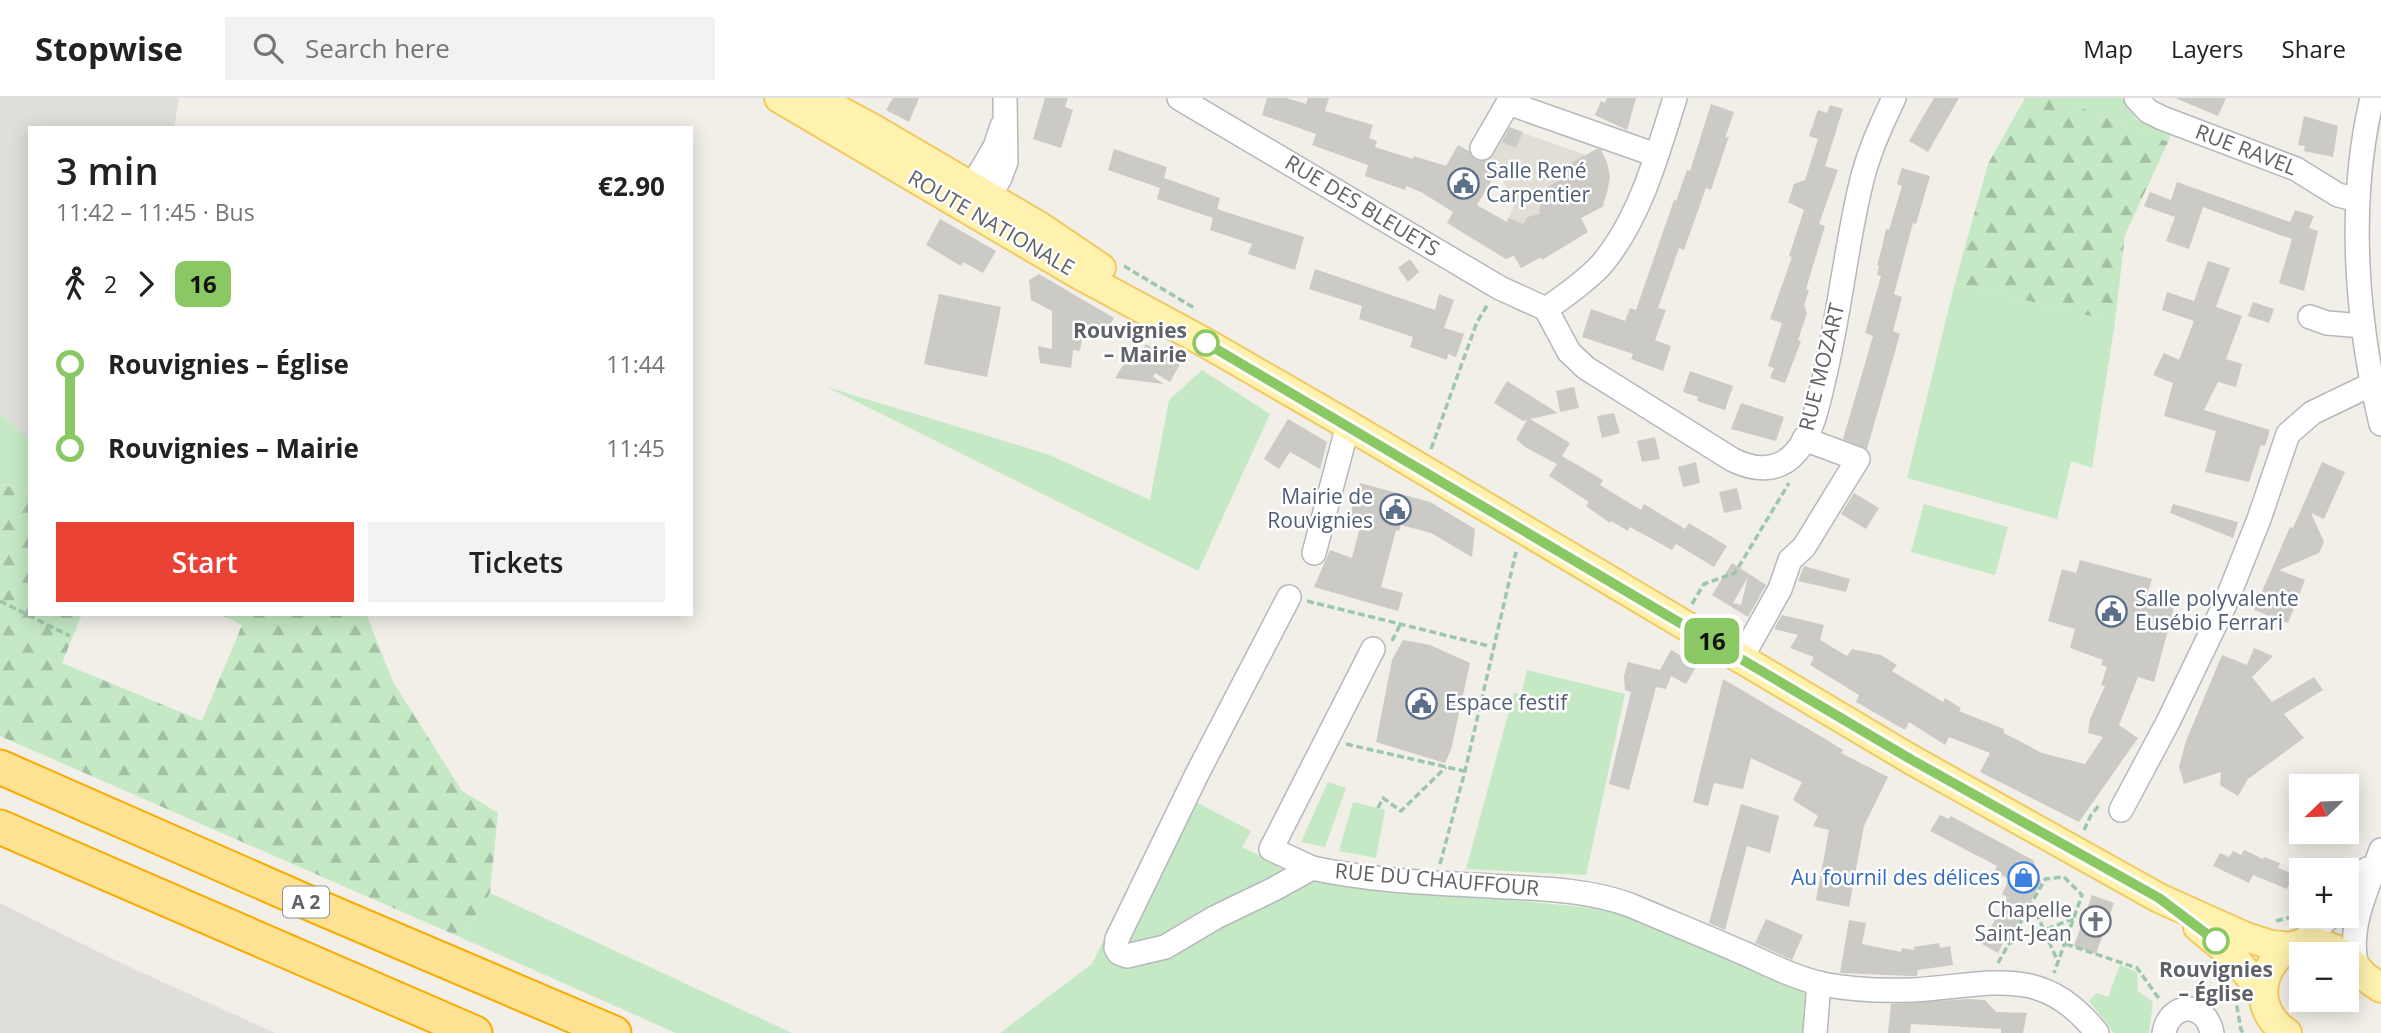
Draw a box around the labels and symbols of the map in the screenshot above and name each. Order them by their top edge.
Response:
street label: RUE RAVEL [2191,117,2301,181]
street label: RUE DES BLEUETS [1280,148,1445,262]
place label: Salle René Carpentier [1486,156,1591,208]
street label: ROUTE NATIONALE [903,163,1080,281]
public building icon: Salle René Carpentier [1446,166,1480,200]
street label: RUE MOZART [1792,300,1850,433]
place label: Rouvignies – Mairie [1073,316,1187,368]
marker: Rouvignies – Mairie [1193,330,1219,356]
place label: Mairie de Rouvignies [1267,482,1373,534]
public building icon: Mairie de Rouvignies [1379,492,1413,526]
place label: Salle polyvalente Eusébio Ferrari [2135,584,2299,636]
public building icon: Salle polyvalente Eusébio Ferrari [2095,594,2129,628]
line badge: 16 [1680,618,1744,664]
public building icon: Espace festif [1405,686,1439,720]
place label: Espace festif [1445,688,1569,716]
north arrow [2289,774,2359,844]
street label: RUE DU CHAUFFOUR [1334,856,1540,902]
shop icon: Au fournil des délices [2006,861,2040,895]
place label: Au fournil des délices [1791,863,2000,891]
road number: A 2 [283,887,329,918]
place label: Chapelle Saint-Jean [1974,895,2072,947]
church icon: Chapelle Saint-Jean [2078,905,2112,939]
marker: Rouvignies – Église [2203,928,2229,954]
place label: Rouvignies – Église [2159,955,2273,1007]

